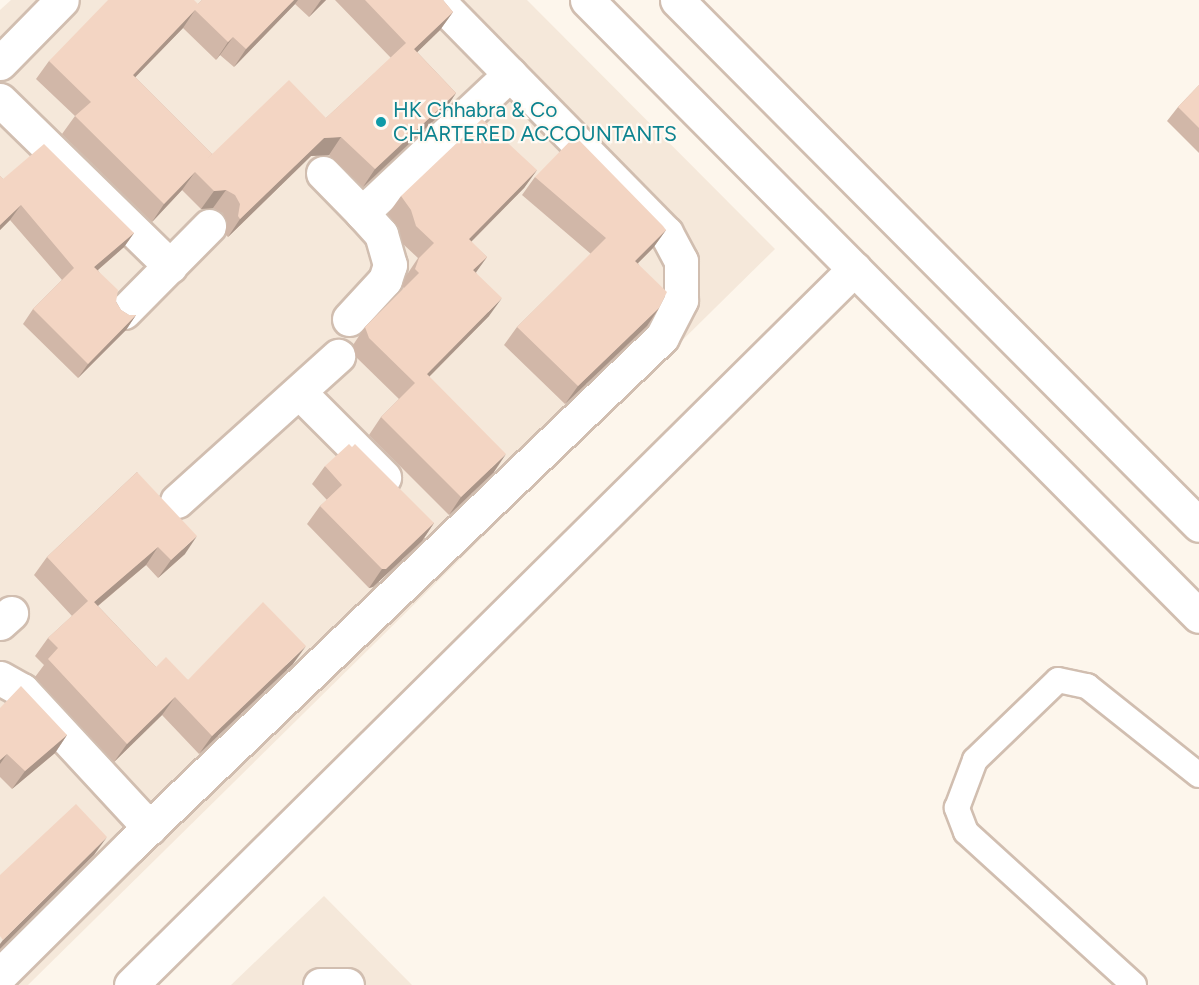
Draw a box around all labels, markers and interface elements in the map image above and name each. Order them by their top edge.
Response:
place label: HK Chhabra & Co CHARTERED ACCOUNTANTS [393,97,677,147]
marker: HK Chhabra & Co CHARTERED ACCOUNTANTS [374,115,388,129]

